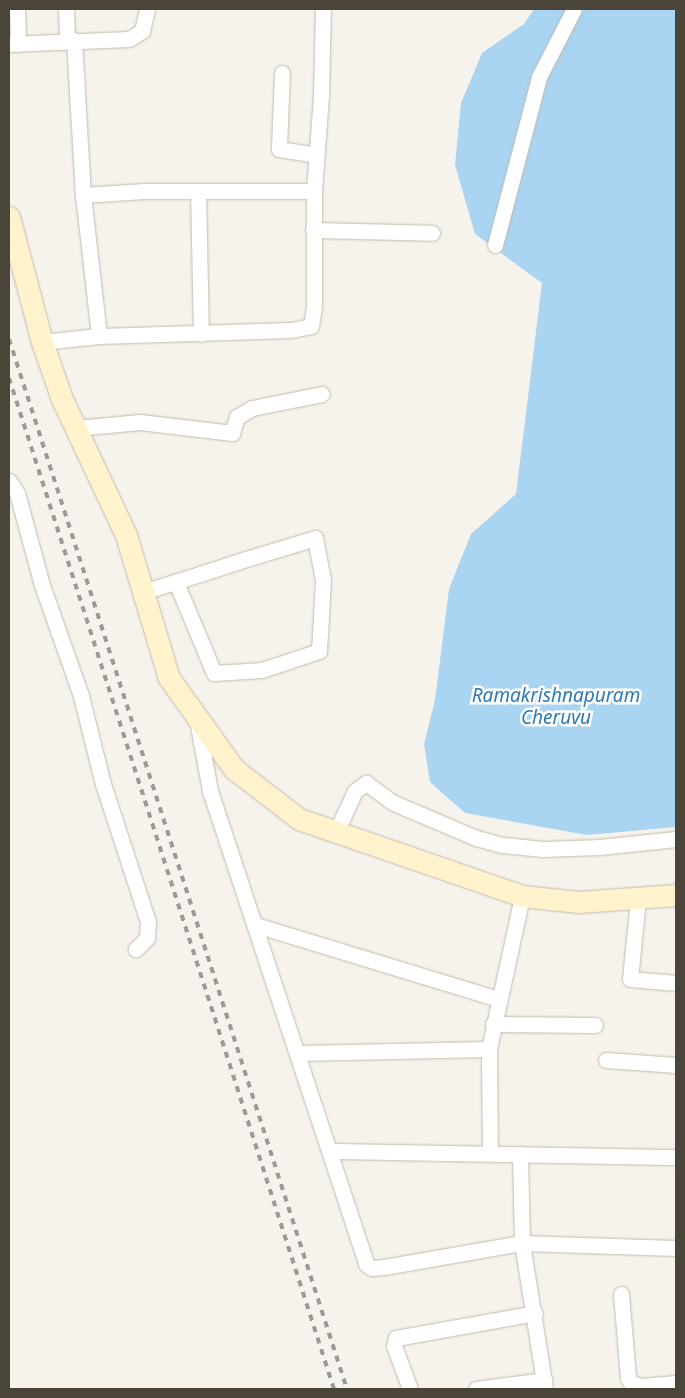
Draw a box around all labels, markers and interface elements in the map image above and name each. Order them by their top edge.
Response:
water label: Ramakrishnapuram Cheruvu [472,685,640,729]

